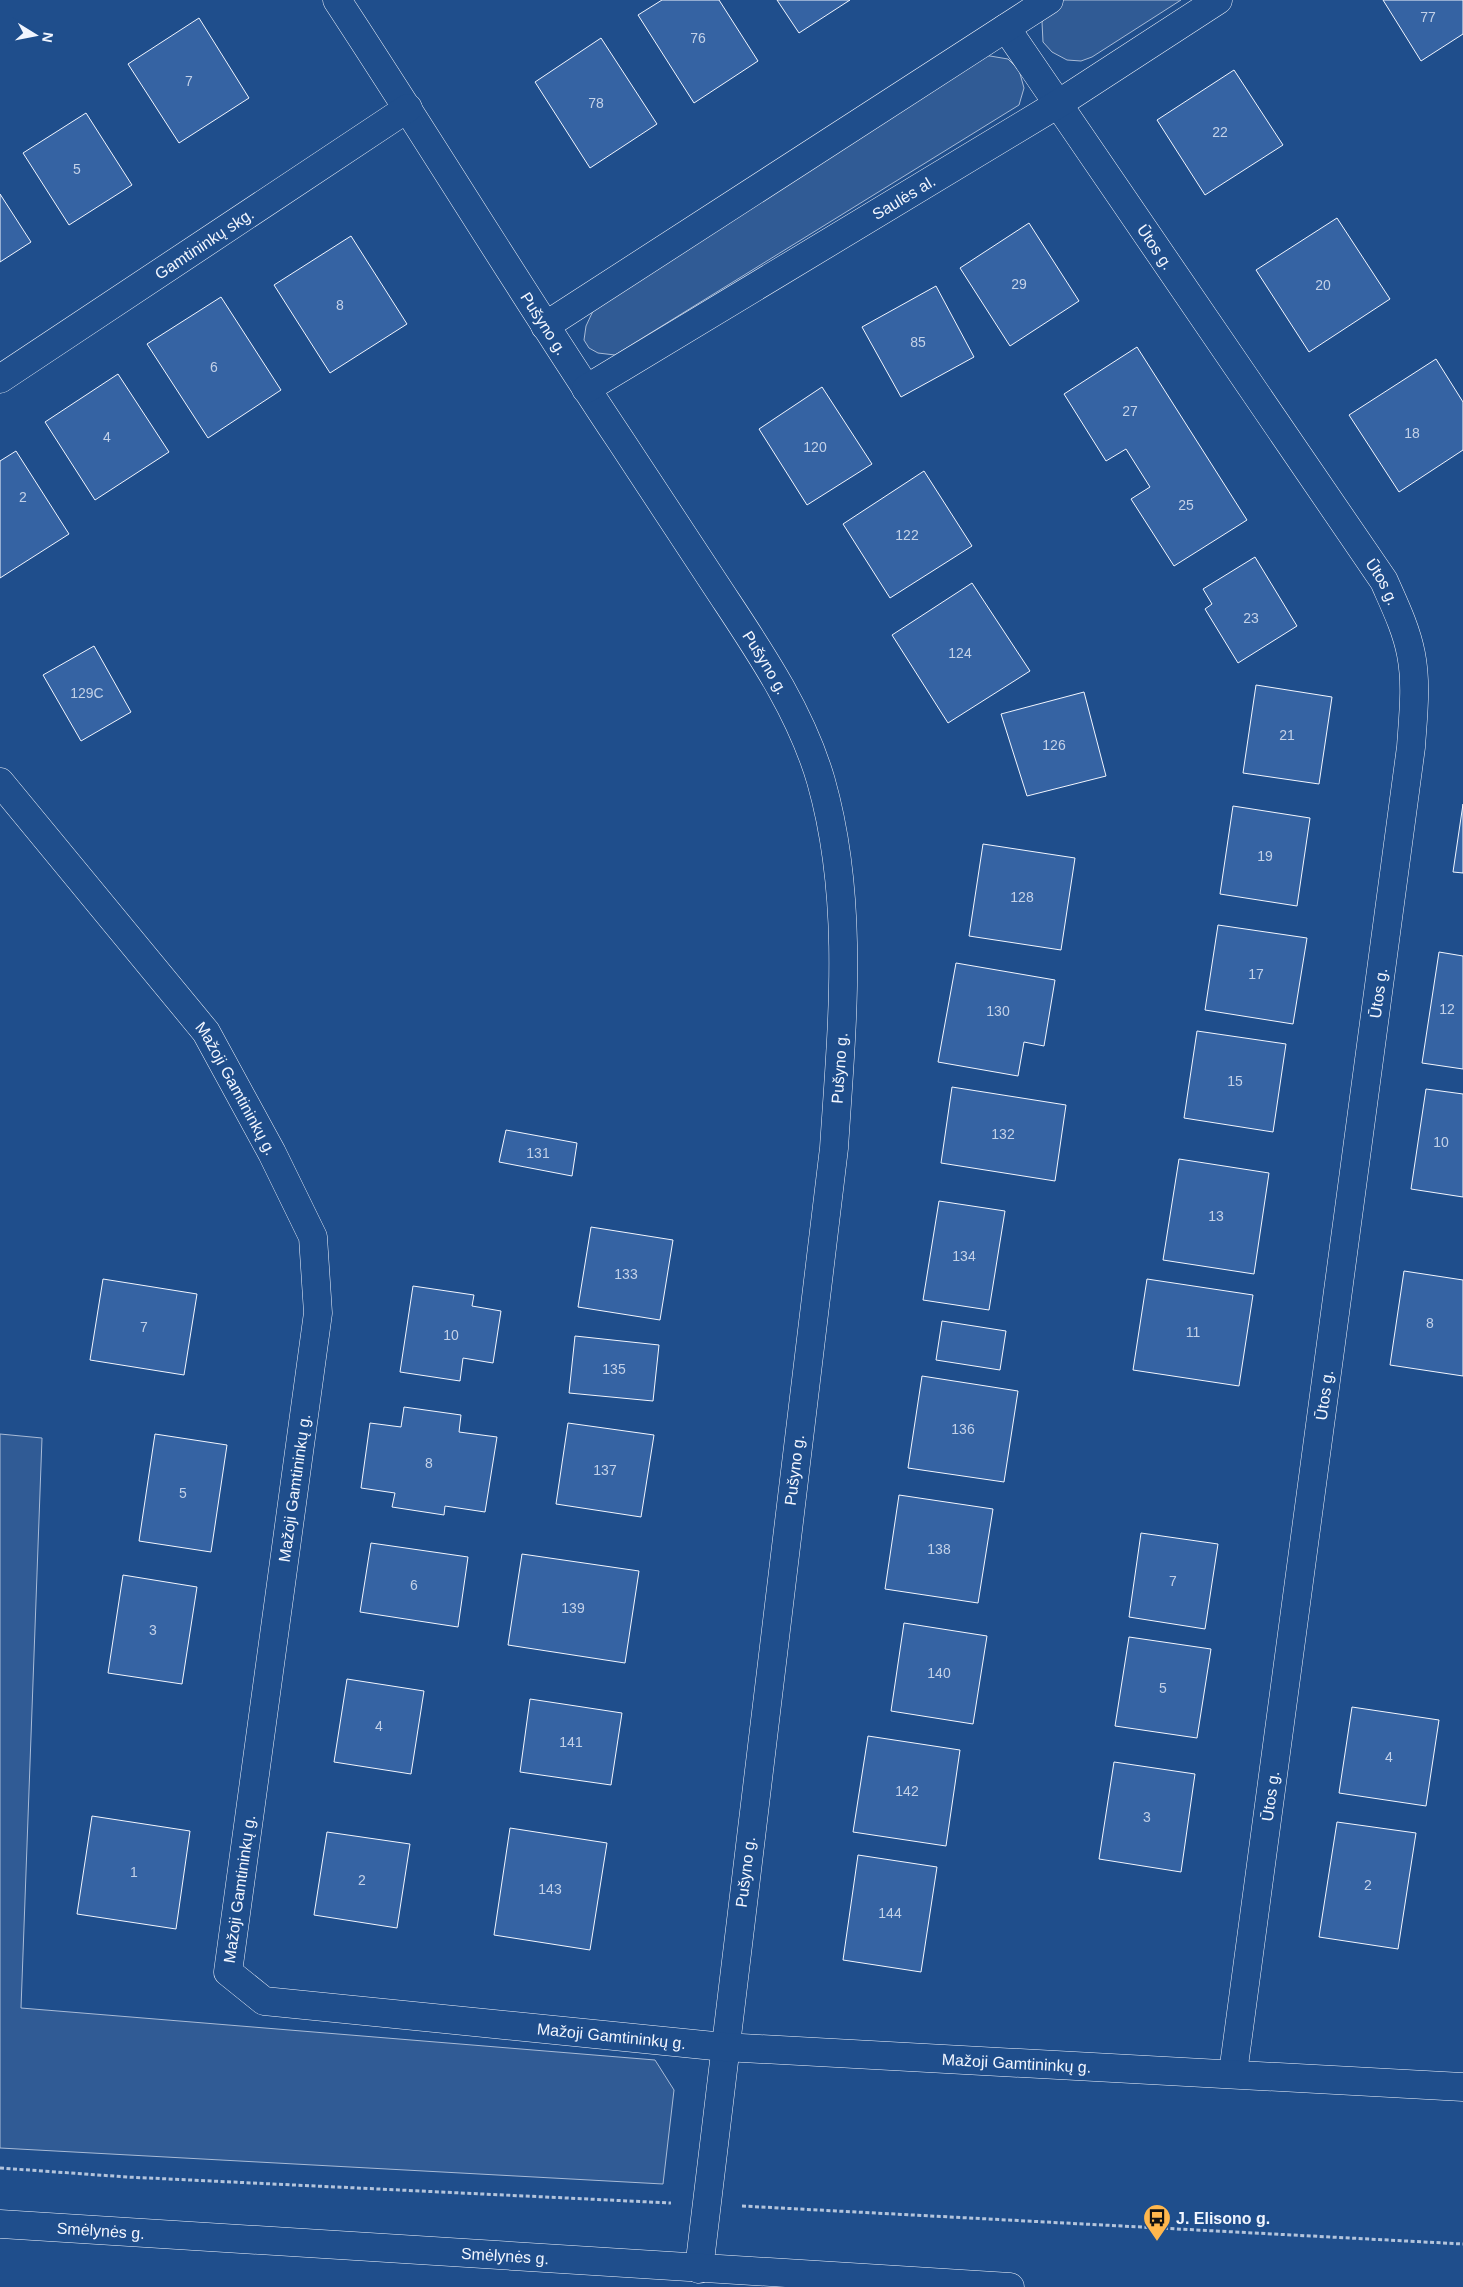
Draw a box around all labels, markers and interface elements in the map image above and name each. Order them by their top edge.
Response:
house number: 77 [1420,9,1436,25]
north arrow [10,10,60,60]
house number: 76 [690,30,706,46]
text: N [39,31,57,44]
house number: 7 [185,73,193,89]
house number: 78 [588,95,604,111]
house number: 22 [1212,124,1228,140]
house number: 5 [73,161,81,177]
street label: Saulės al. [869,172,938,223]
street label: Gamtininkų skg. [152,205,257,283]
street label: Ūtos g. [1134,221,1176,273]
house number: 29 [1011,276,1027,292]
house number: 20 [1315,277,1331,293]
street label: Pušyno g. [517,289,570,358]
house number: 8 [336,297,344,313]
house number: 85 [910,334,926,350]
house number: 6 [210,359,218,375]
house number: 27 [1122,403,1138,419]
house number: 18 [1404,425,1420,441]
house number: 4 [103,429,111,445]
house number: 120 [803,439,827,455]
house number: 2 [19,489,27,505]
house number: 25 [1178,497,1194,513]
house number: 122 [895,527,919,543]
street label: Ūtos g. [1362,556,1402,608]
house number: 23 [1243,610,1259,626]
street label: Pušyno g. [739,628,791,697]
house number: 124 [948,645,972,661]
house number: 129C [70,685,104,701]
house number: 21 [1279,727,1295,743]
house number: 126 [1042,737,1066,753]
house number: 19 [1257,848,1273,864]
house number: 128 [1010,889,1034,905]
house number: 17 [1248,966,1264,982]
street label: Ūtos g. [1367,967,1390,1019]
house number: 12 [1439,1001,1455,1017]
house number: 130 [986,1003,1010,1019]
street label: Mažoji Gamtininkų g. [192,1019,279,1158]
street label: Pušyno g. [829,1032,850,1104]
house number: 15 [1227,1073,1243,1089]
house number: 132 [991,1126,1015,1142]
house number: 10 [1433,1134,1449,1150]
house number: 131 [526,1145,550,1161]
house number: 13 [1208,1208,1224,1224]
house number: 134 [952,1248,976,1264]
house number: 133 [614,1266,638,1282]
house number: 8 [1426,1315,1434,1331]
house number: 7 [140,1319,148,1335]
house number: 11 [1186,1324,1200,1340]
house number: 10 [443,1327,459,1343]
house number: 135 [602,1361,626,1377]
street label: Ūtos g. [1313,1369,1336,1421]
street label: Mažoji Gamtininkų g. [276,1413,313,1563]
house number: 136 [951,1421,975,1437]
street label: Pušyno g. [782,1434,807,1506]
house number: 8 [425,1455,433,1471]
house number: 137 [593,1462,617,1478]
house number: 5 [179,1485,187,1501]
house number: 138 [927,1541,951,1557]
house number: 7 [1169,1573,1177,1589]
house number: 6 [410,1577,418,1593]
house number: 139 [561,1600,585,1616]
house number: 3 [149,1622,157,1638]
house number: 140 [927,1665,951,1681]
house number: 5 [1159,1680,1167,1696]
house number: 4 [375,1718,383,1734]
house number: 141 [559,1734,583,1750]
house number: 4 [1385,1749,1393,1765]
street label: Ūtos g. [1259,1770,1282,1822]
house number: 142 [895,1783,919,1799]
house number: 3 [1143,1809,1151,1825]
street label: Mažoji Gamtininkų g. [221,1814,258,1964]
street label: Pušyno g. [733,1836,758,1908]
house number: 1 [130,1864,138,1880]
house number: 2 [358,1872,366,1888]
house number: 2 [1364,1877,1372,1893]
house number: 143 [538,1881,562,1897]
house number: 144 [878,1905,902,1921]
street label: Mažoji Gamtininkų g. [536,2020,687,2052]
street label: Mažoji Gamtininkų g. [941,2051,1092,2076]
bus stop icon: J. Elisono g. [1142,2203,1172,2242]
place label: J. Elisono g. [1176,2210,1270,2227]
street label: Smėlynės g. [56,2220,145,2242]
street label: Smėlynės g. [460,2245,549,2267]

